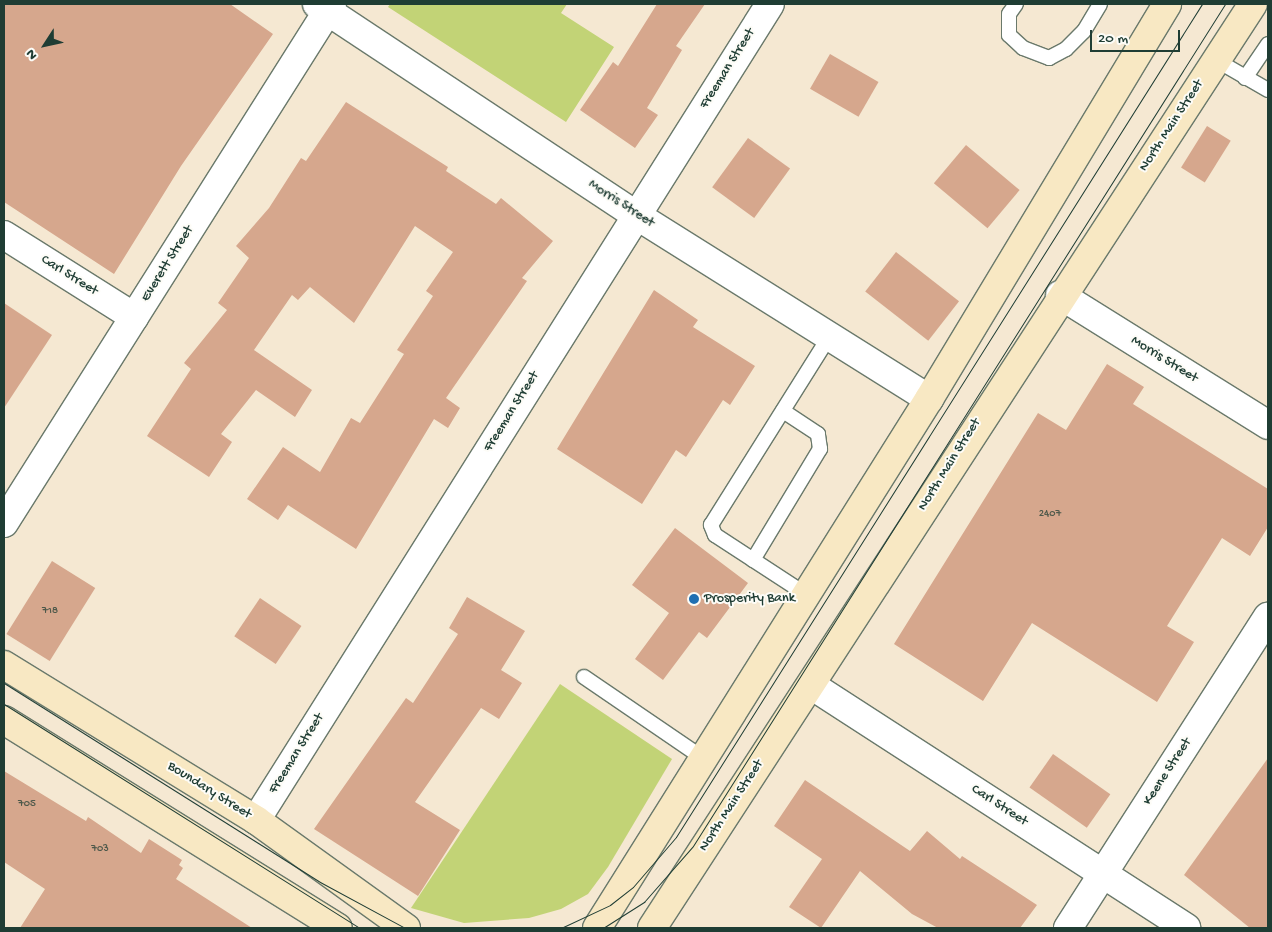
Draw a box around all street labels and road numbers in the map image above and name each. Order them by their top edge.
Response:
street label: Freeman Street [697,26,759,112]
street label: North Main Street [1136,77,1208,175]
street label: Morris Street [585,176,657,232]
street label: Everett Street [138,223,198,305]
street label: Carl Street [37,252,101,300]
street label: Morris Street [1127,333,1201,387]
street label: Freeman Street [481,369,543,455]
street label: North Main Street [915,416,985,514]
street label: Freeman Street [266,711,328,797]
street label: Keene Street [1140,735,1196,809]
street label: North Main Street [696,757,768,855]
street label: Boundary Street [164,758,254,824]
street label: Carl Street [968,782,1030,830]

